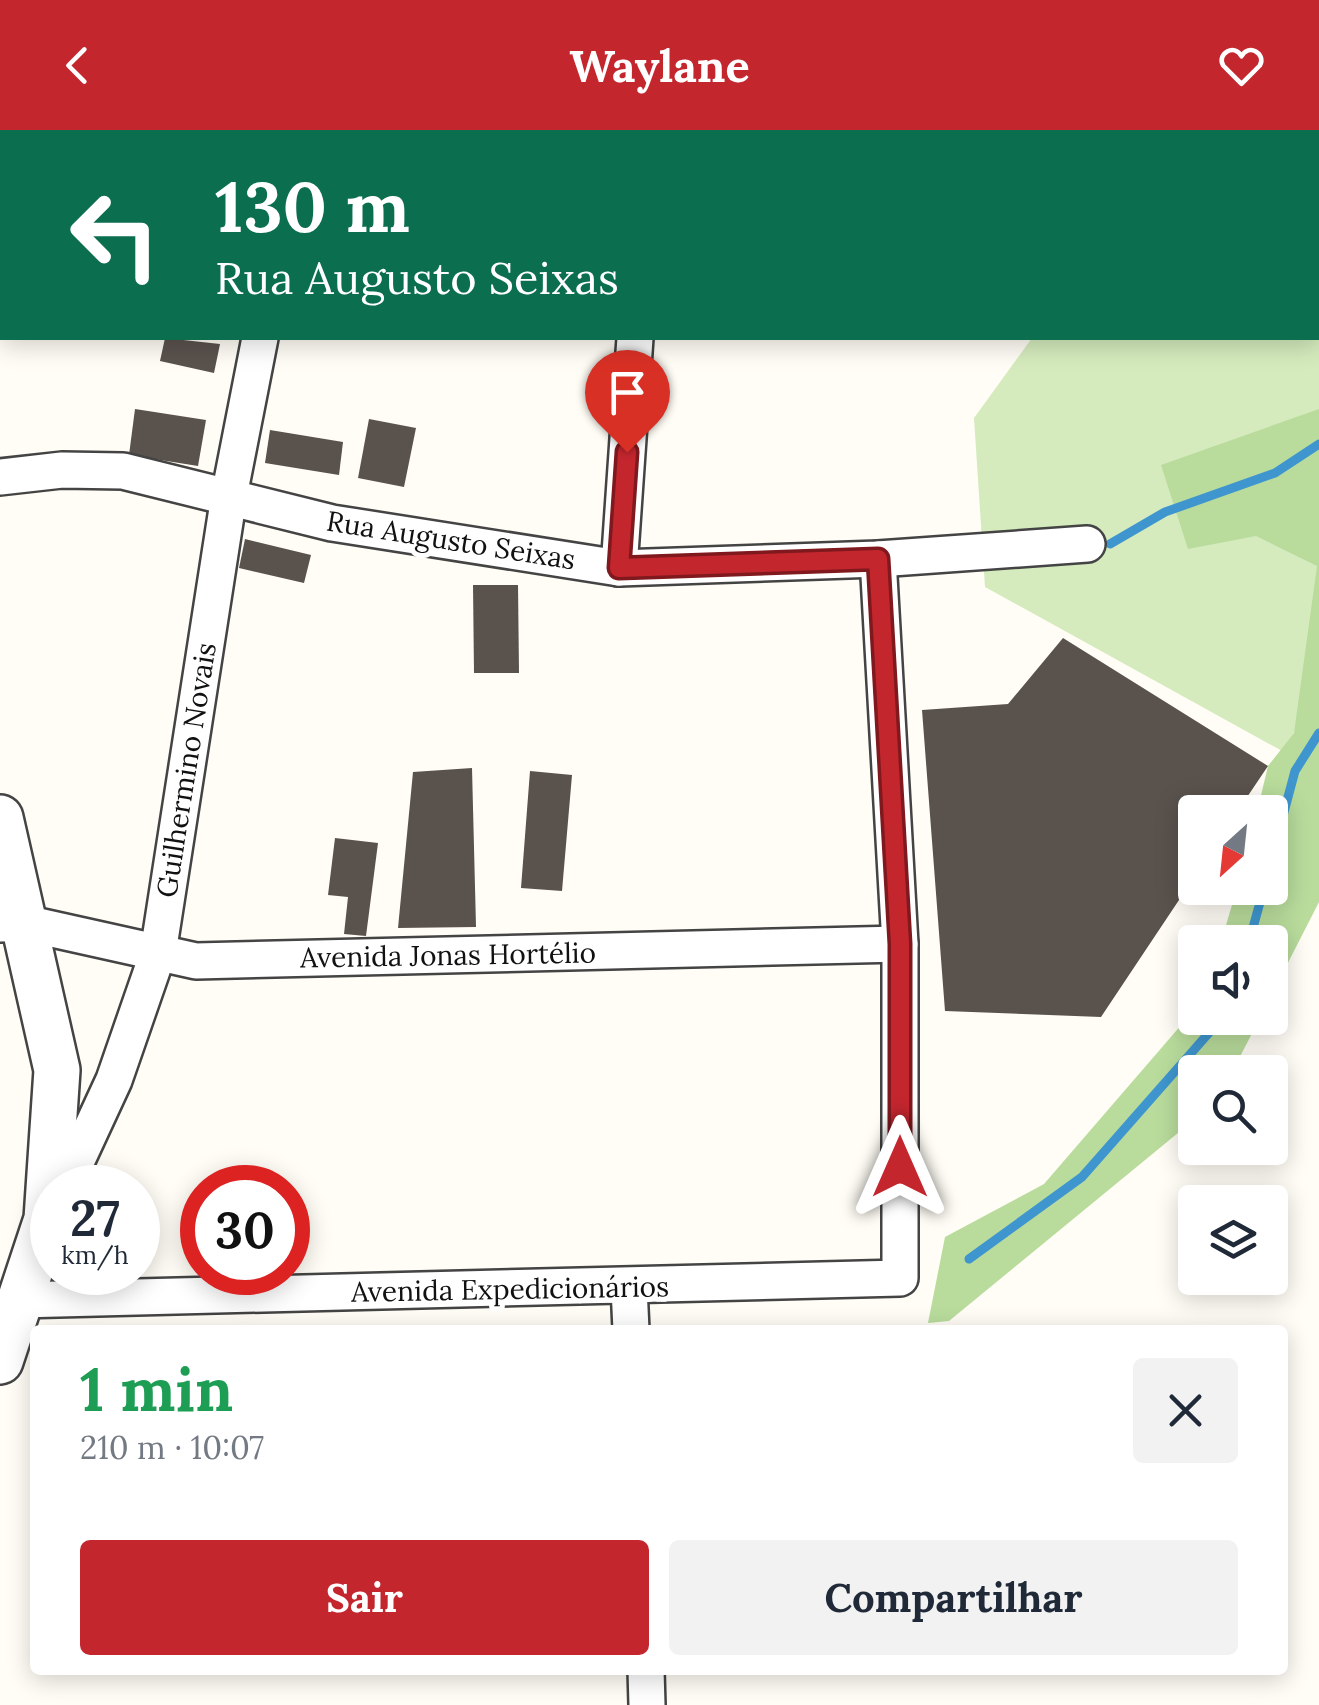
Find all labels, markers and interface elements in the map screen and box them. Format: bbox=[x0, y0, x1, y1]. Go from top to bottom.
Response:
text: Waylane bbox=[569, 37, 750, 94]
icon: back bbox=[50, 38, 105, 93]
icon: heart bbox=[1214, 38, 1269, 93]
text: 130 m bbox=[215, 162, 410, 251]
icon: left bbox=[50, 170, 180, 300]
text: Rua Augusto Seixas bbox=[215, 249, 619, 306]
pin bbox=[585, 350, 670, 453]
icon: arrive bbox=[600, 365, 655, 420]
street label: Rua Augusto Seixas bbox=[324, 503, 578, 577]
street label: Guilhermino Novais bbox=[148, 640, 224, 900]
north arrow bbox=[1178, 795, 1288, 905]
map controls bbox=[1178, 795, 1288, 1295]
button: sound bbox=[1178, 925, 1288, 1035]
street label: Avenida Jonas Hortélio bbox=[299, 934, 596, 976]
button: search bbox=[1178, 1055, 1288, 1165]
position arrow bbox=[848, 1115, 952, 1219]
speed limit sign: 30 bbox=[180, 1165, 310, 1295]
button: layers bbox=[1178, 1185, 1288, 1295]
text: 27 bbox=[70, 1186, 120, 1250]
text: km/h bbox=[61, 1239, 129, 1271]
street label: Avenida Expedicionários bbox=[350, 1268, 669, 1310]
text: 1 min bbox=[80, 1351, 233, 1427]
button: close bbox=[1133, 1358, 1238, 1463]
text: 210 m · 10:07 bbox=[80, 1427, 264, 1468]
button: Sair bbox=[80, 1540, 649, 1655]
button: Compartilhar bbox=[669, 1540, 1238, 1655]

